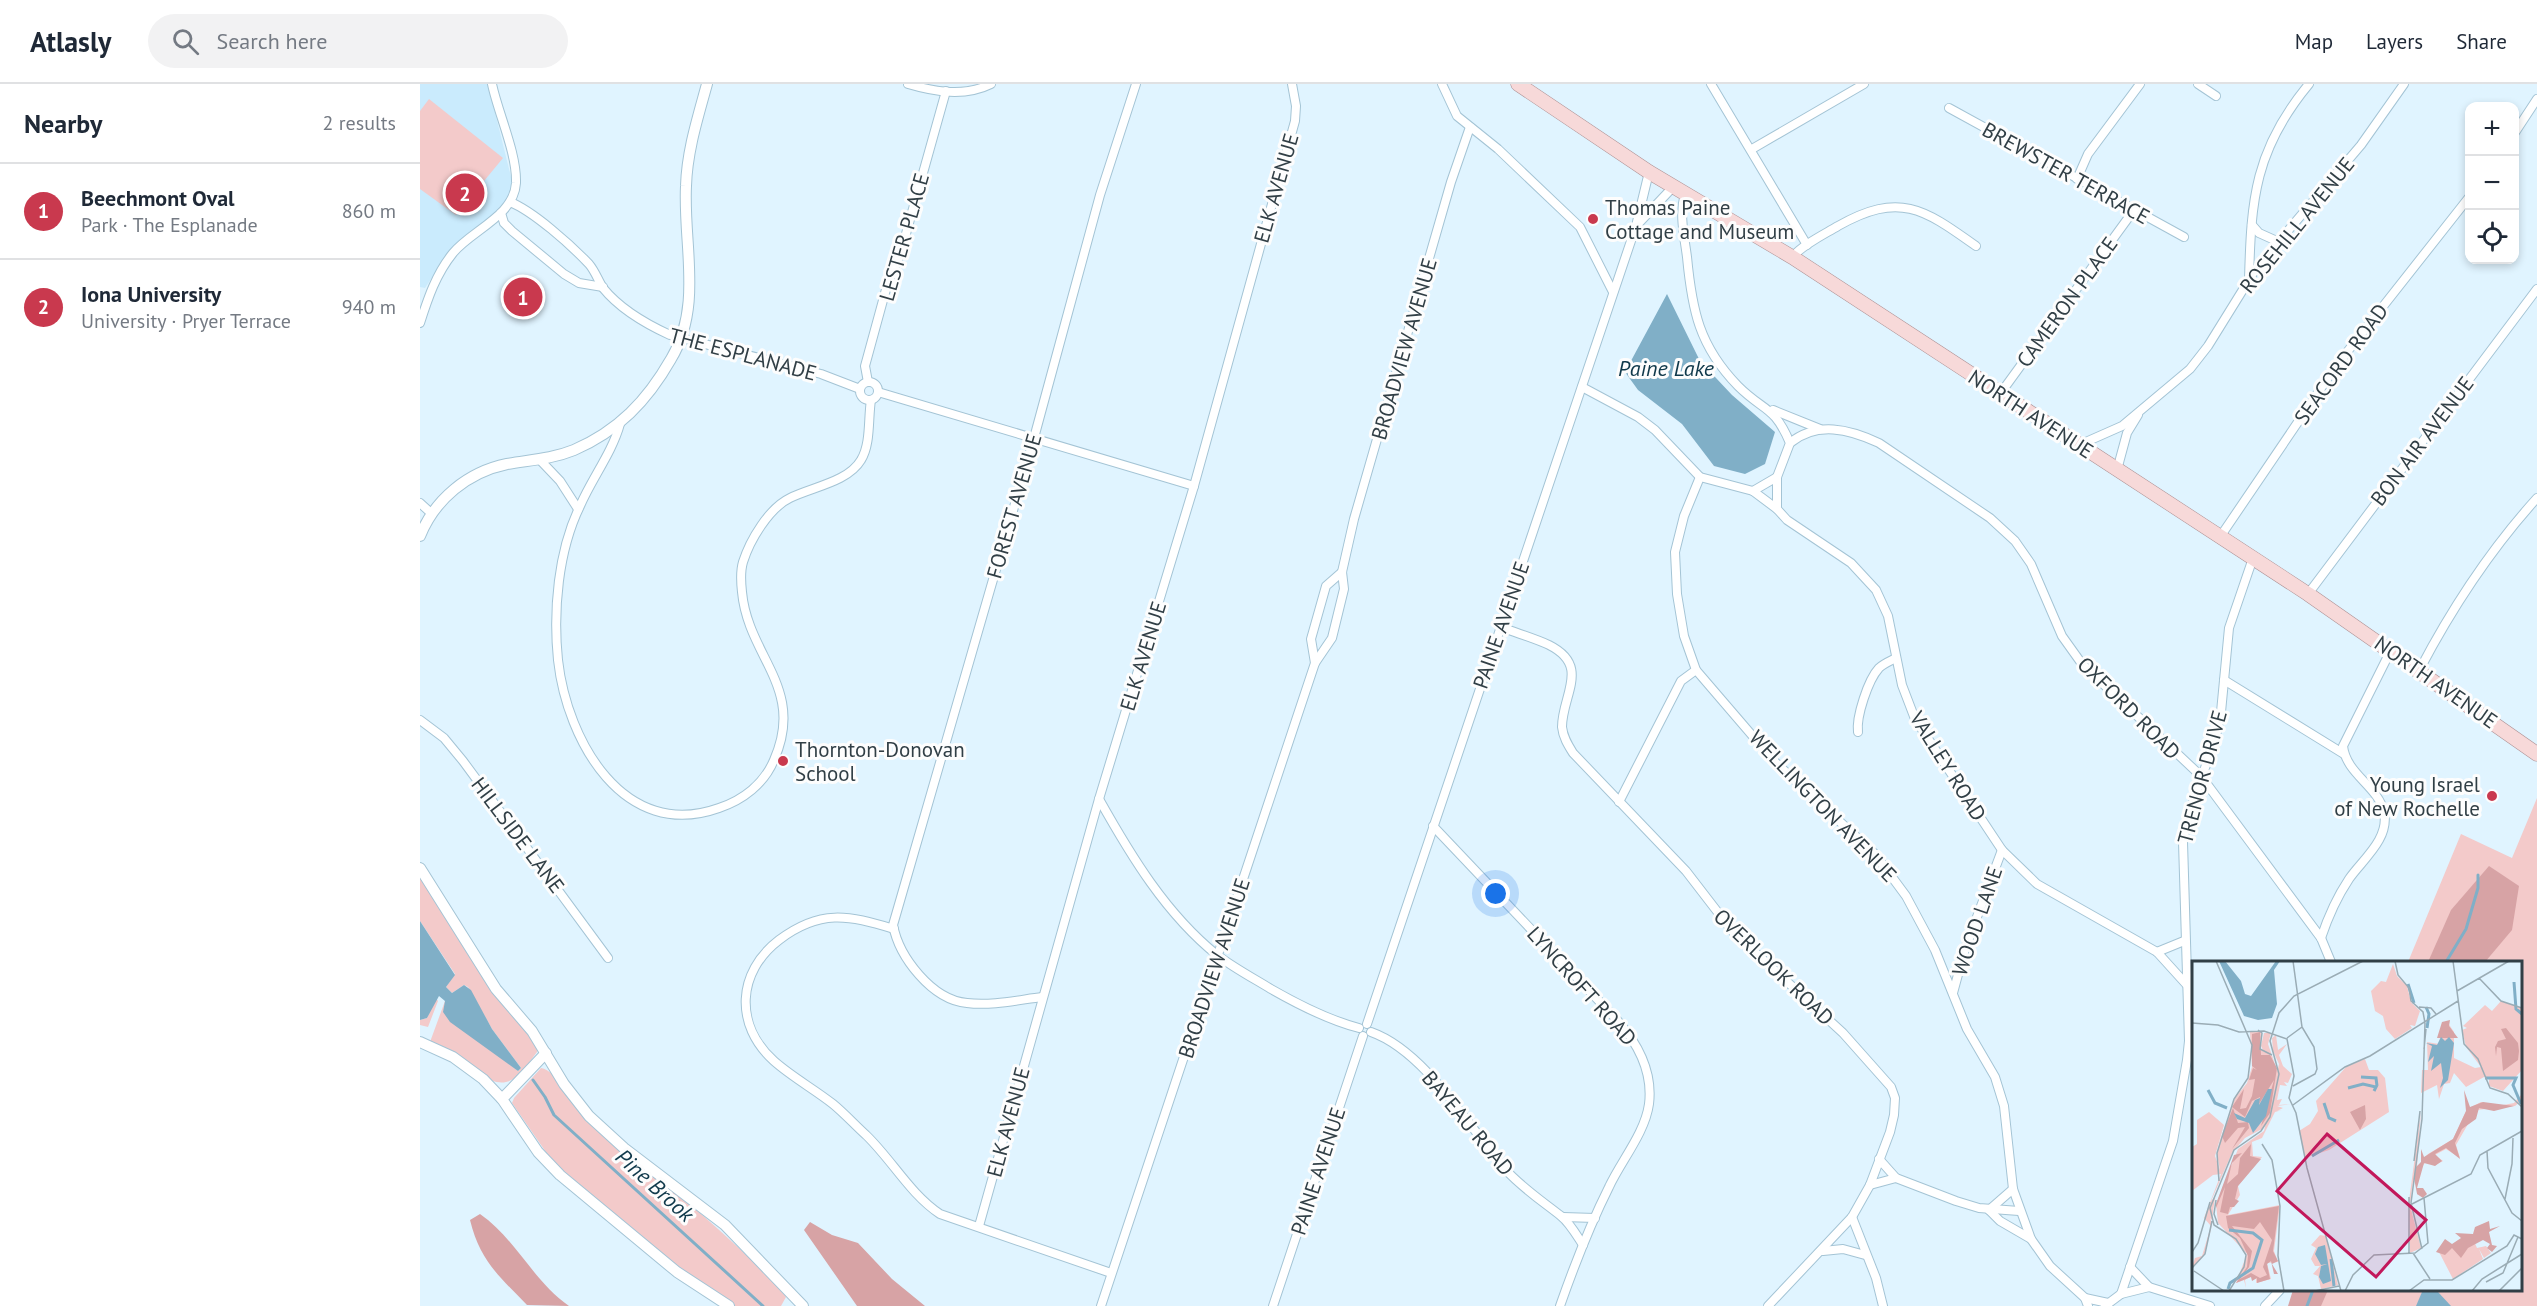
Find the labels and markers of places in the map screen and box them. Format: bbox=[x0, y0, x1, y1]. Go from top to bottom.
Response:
pin: 2 bbox=[446, 170, 484, 216]
place label: Thomas Paine Cottage and Museum bbox=[1605, 194, 1794, 245]
marker: Thomas Paine Cottage and Museum bbox=[1586, 212, 1600, 226]
pin: 1 bbox=[504, 274, 542, 320]
place label: Thornton-Donovan School bbox=[795, 736, 965, 787]
marker: Thornton-Donovan School bbox=[776, 754, 790, 768]
place label: Young Israel of New Rochelle bbox=[2334, 771, 2480, 822]
marker: Young Israel of New Rochelle bbox=[2485, 789, 2499, 803]

